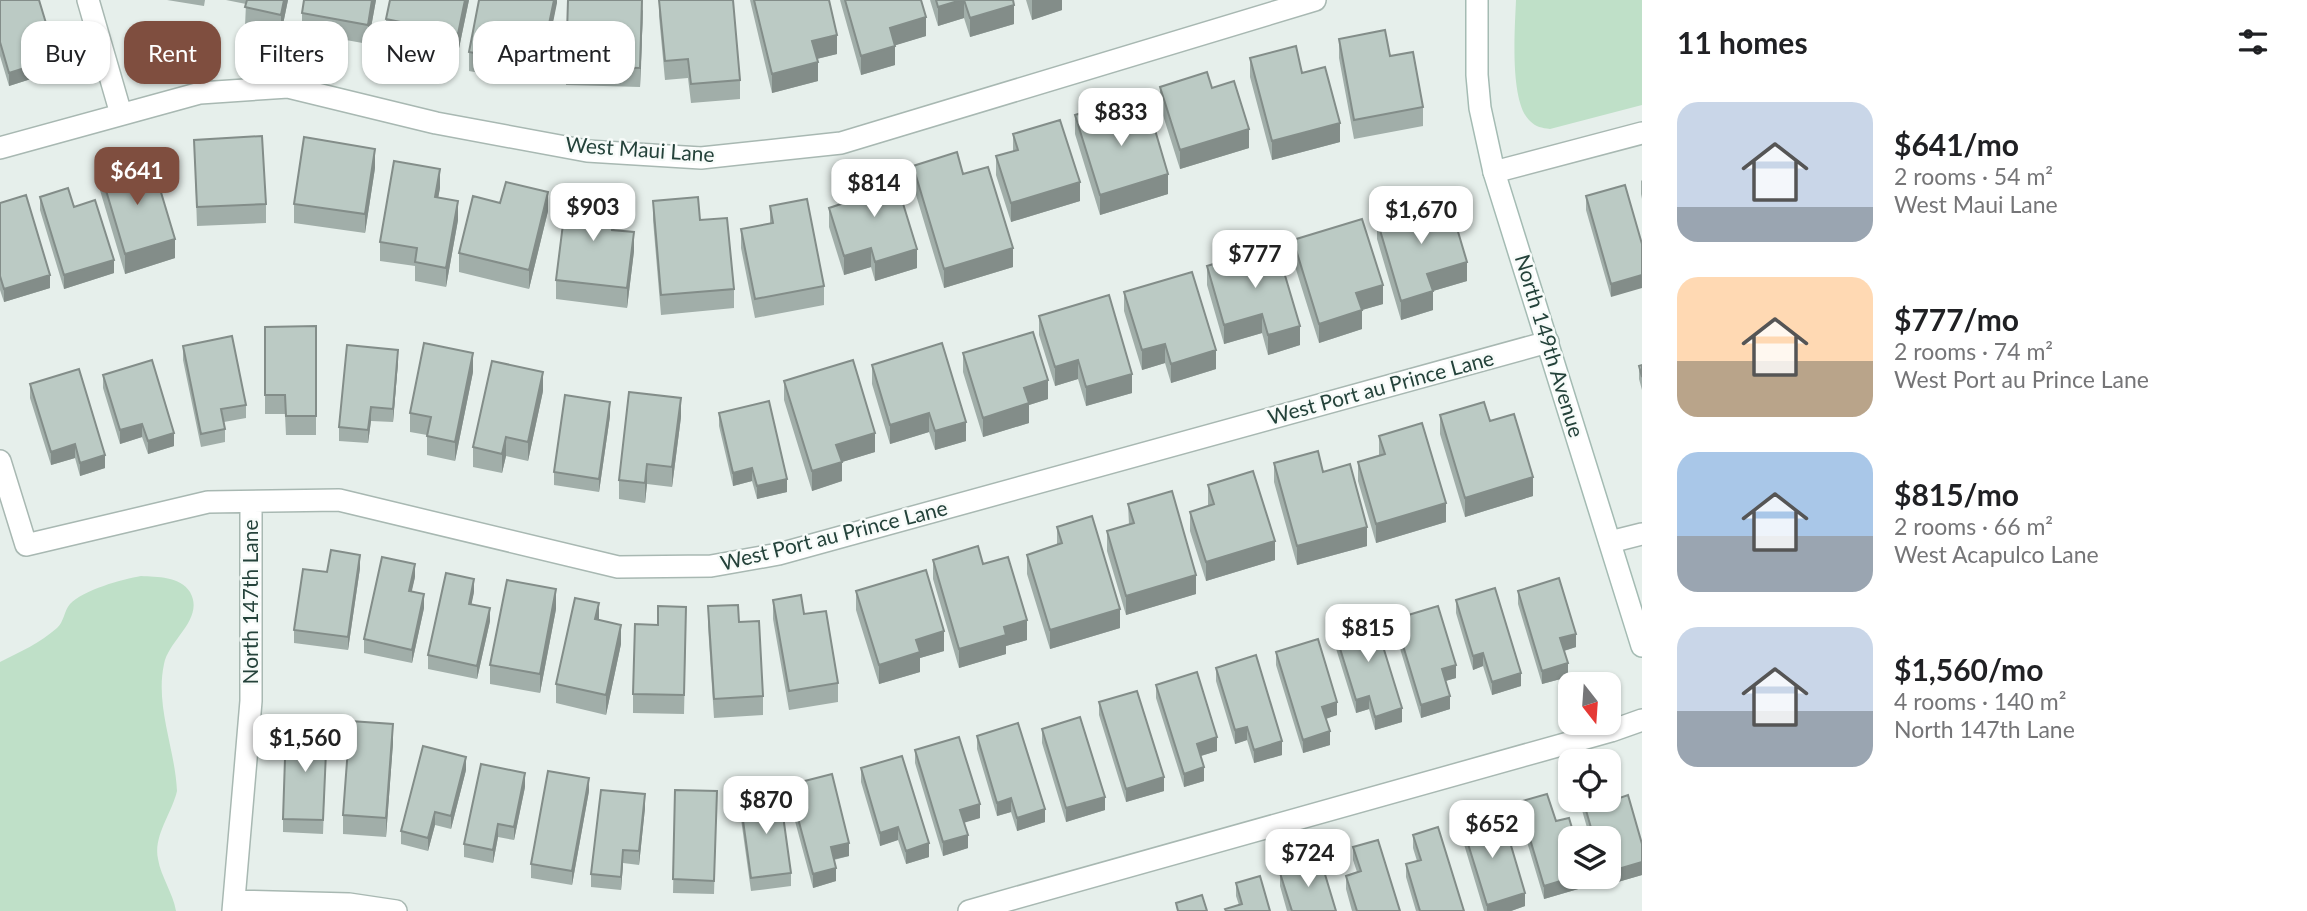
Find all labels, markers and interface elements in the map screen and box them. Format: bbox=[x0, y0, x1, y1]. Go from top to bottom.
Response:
chip: Buy bbox=[21, 21, 110, 84]
chip: Rent bbox=[124, 21, 221, 84]
chip: Filters bbox=[235, 21, 348, 84]
chip: New bbox=[362, 21, 459, 84]
chip: Apartment bbox=[473, 21, 635, 84]
icon: filters bbox=[2234, 23, 2272, 61]
text: 11 homes bbox=[1677, 24, 1808, 60]
pin: $833 bbox=[1080, 88, 1162, 148]
text: $833 bbox=[1094, 97, 1148, 125]
text: $641/mo bbox=[1894, 126, 2019, 162]
icon: home bbox=[1733, 130, 1817, 214]
street label: West Maui Lane bbox=[565, 131, 716, 166]
pin: $641 bbox=[96, 148, 178, 207]
text: $641 bbox=[110, 156, 164, 184]
pin: $814 bbox=[833, 160, 915, 219]
text: 2 rooms · 54 m² bbox=[1894, 162, 2053, 190]
text: $814 bbox=[847, 168, 901, 196]
pin: $903 bbox=[552, 184, 634, 243]
pin: $1,670 bbox=[1364, 187, 1478, 246]
text: West Maui Lane bbox=[1894, 190, 2058, 218]
text: $903 bbox=[566, 192, 620, 220]
text: $1,670 bbox=[1385, 195, 1457, 223]
pin: $777 bbox=[1214, 230, 1296, 290]
text: $777 bbox=[1228, 239, 1282, 267]
street label: North 149th Avenue bbox=[1511, 251, 1590, 440]
text: $777/mo bbox=[1894, 301, 2019, 337]
icon: home bbox=[1733, 305, 1817, 389]
text: 2 rooms · 74 m² bbox=[1894, 337, 2053, 365]
street label: West Port au Prince Lane bbox=[1265, 344, 1496, 429]
text: West Port au Prince Lane bbox=[1894, 365, 2149, 393]
text: $815/mo bbox=[1894, 476, 2019, 512]
icon: home bbox=[1733, 480, 1817, 564]
street label: West Port au Prince Lane bbox=[718, 494, 950, 575]
text: 2 rooms · 66 m² bbox=[1894, 512, 2053, 540]
street label: North 147th Lane bbox=[237, 519, 262, 685]
text: West Acapulco Lane bbox=[1894, 540, 2099, 568]
pin: $815 bbox=[1327, 604, 1409, 664]
text: $815 bbox=[1341, 613, 1395, 641]
text: $1,560/mo bbox=[1894, 651, 2043, 687]
icon: home bbox=[1733, 655, 1817, 739]
north arrow bbox=[1558, 672, 1620, 735]
map controls bbox=[1558, 672, 1621, 889]
text: 4 rooms · 140 m² bbox=[1894, 687, 2066, 715]
pin: $1,560 bbox=[248, 714, 362, 774]
text: North 147th Lane bbox=[1894, 715, 2075, 743]
text: $1,560 bbox=[269, 723, 341, 751]
button: locate bbox=[1558, 749, 1621, 812]
pin: $870 bbox=[725, 776, 807, 836]
text: $870 bbox=[739, 785, 793, 813]
pin: $652 bbox=[1451, 800, 1533, 860]
text: $652 bbox=[1465, 809, 1519, 837]
button: layers bbox=[1558, 826, 1621, 889]
pin: $724 bbox=[1267, 830, 1349, 889]
text: $724 bbox=[1281, 838, 1335, 866]

